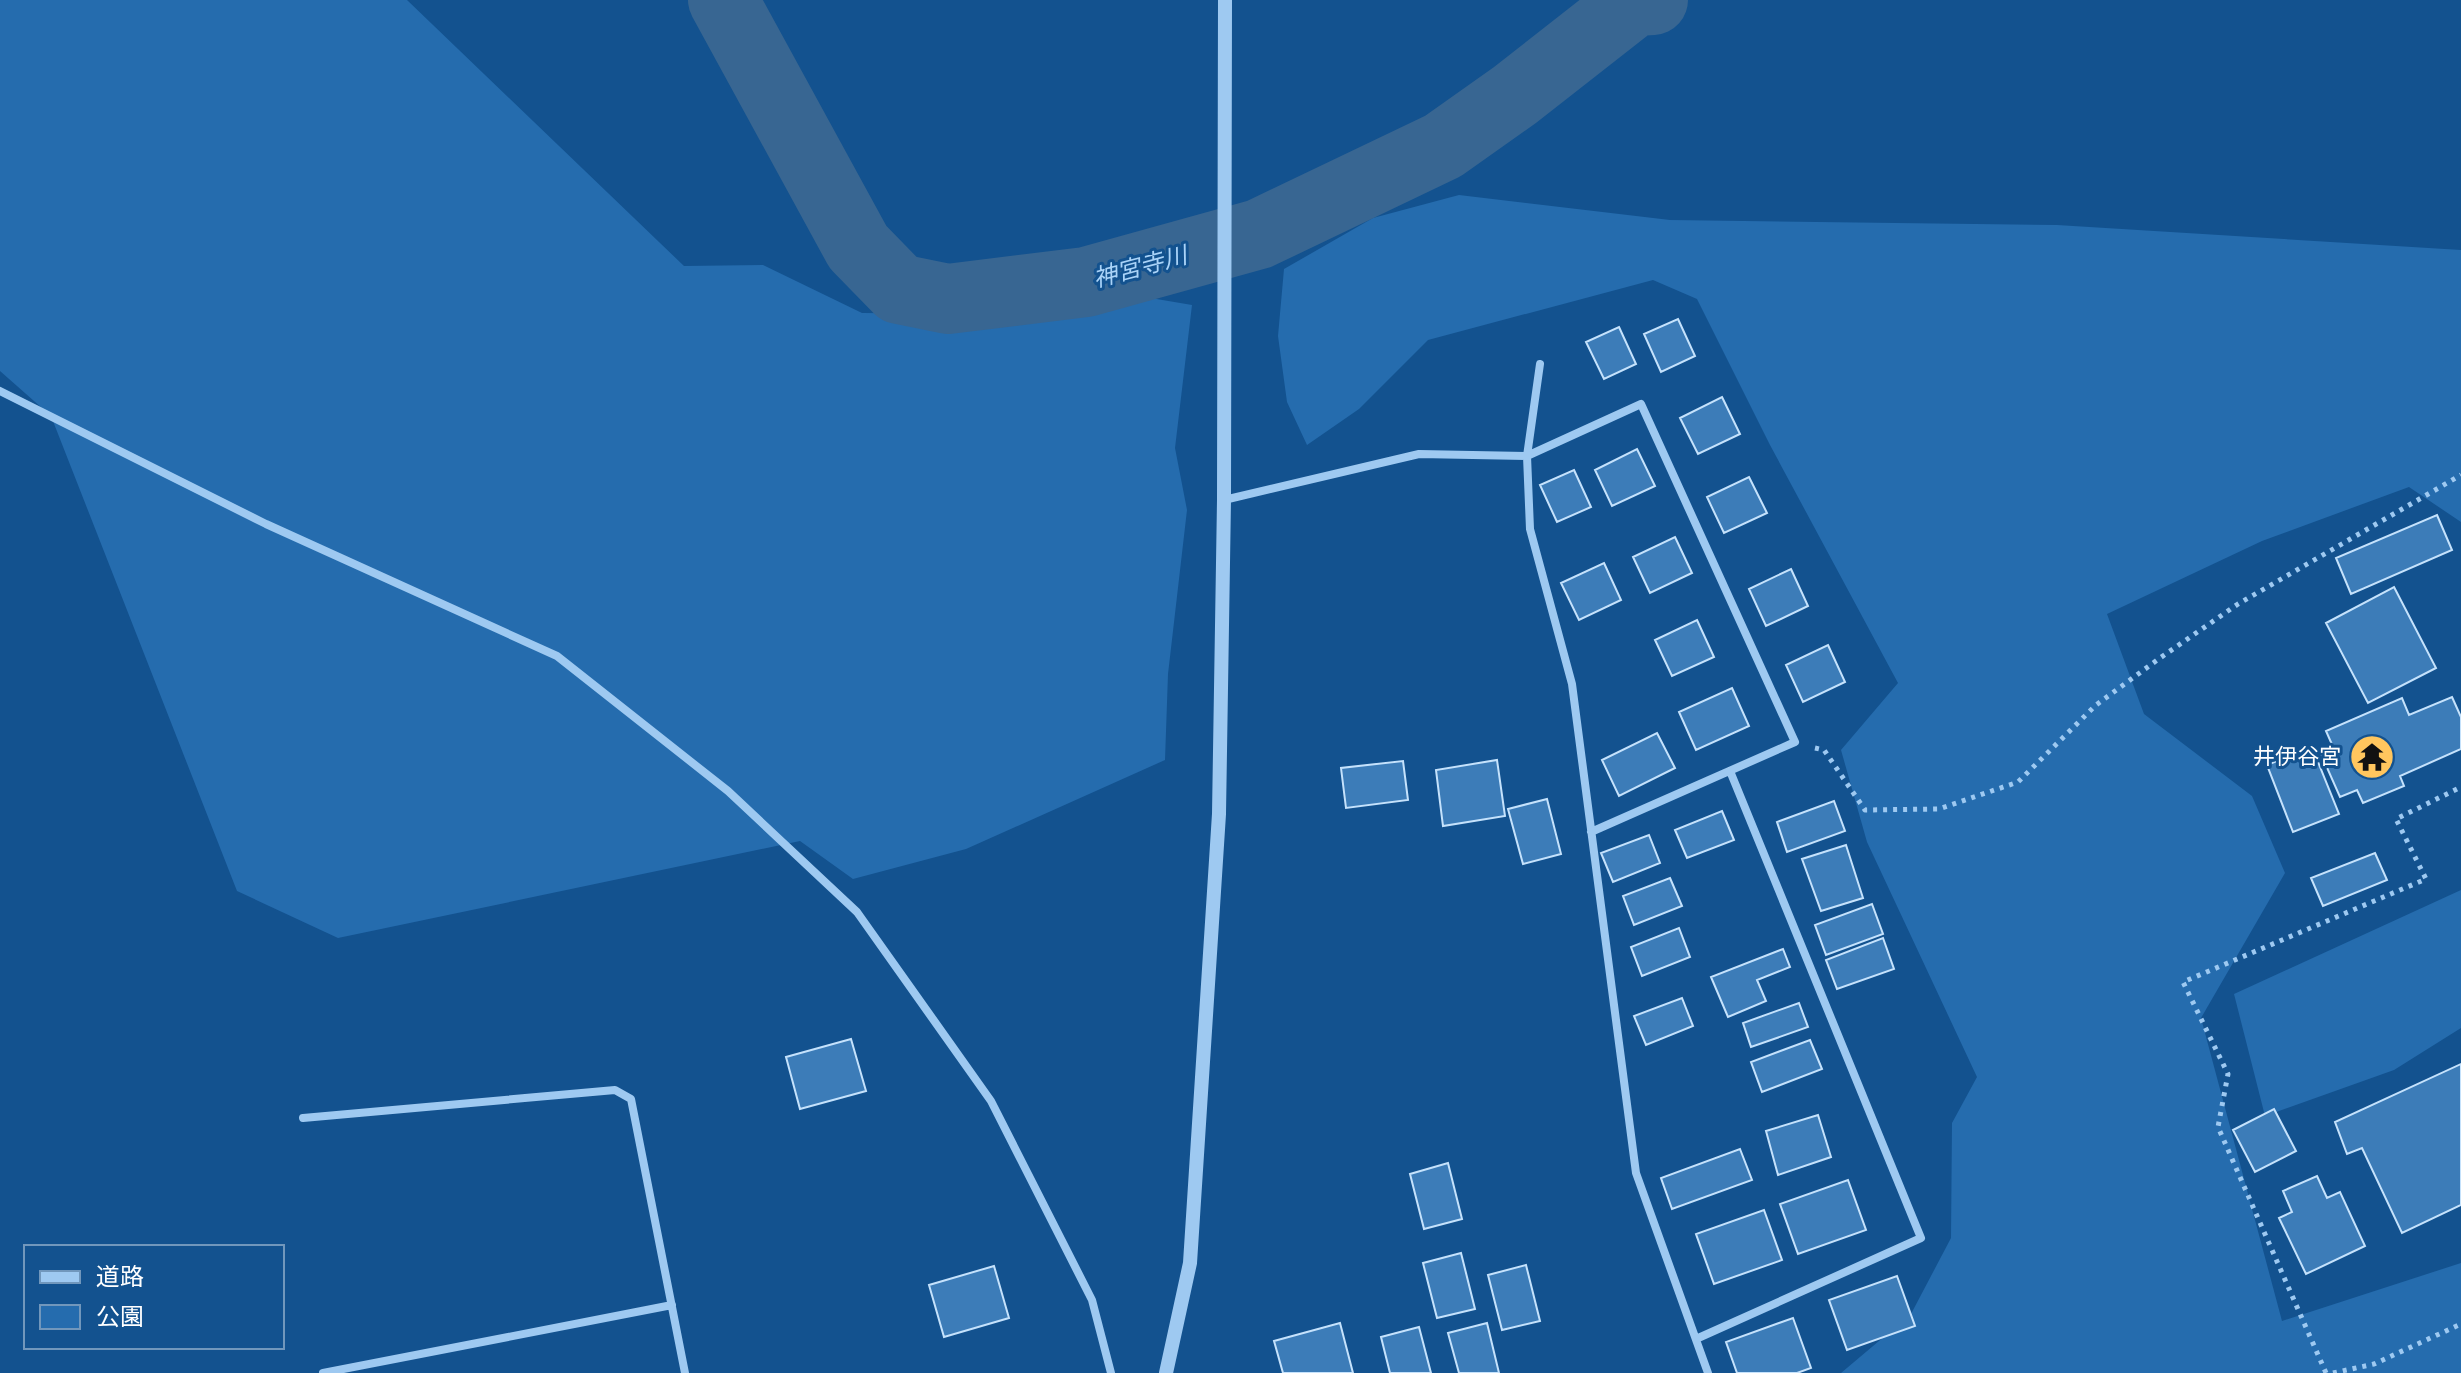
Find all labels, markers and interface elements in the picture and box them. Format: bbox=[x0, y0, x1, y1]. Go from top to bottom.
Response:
water label: 神宮寺川 bbox=[1089, 238, 1193, 295]
temple icon: 井伊谷宮 bbox=[2348, 733, 2396, 781]
place label: 井伊谷宮 bbox=[2253, 742, 2341, 772]
legend bbox=[24, 1245, 284, 1349]
text: 道路 bbox=[96, 1261, 144, 1293]
text: 公園 bbox=[96, 1301, 144, 1333]

